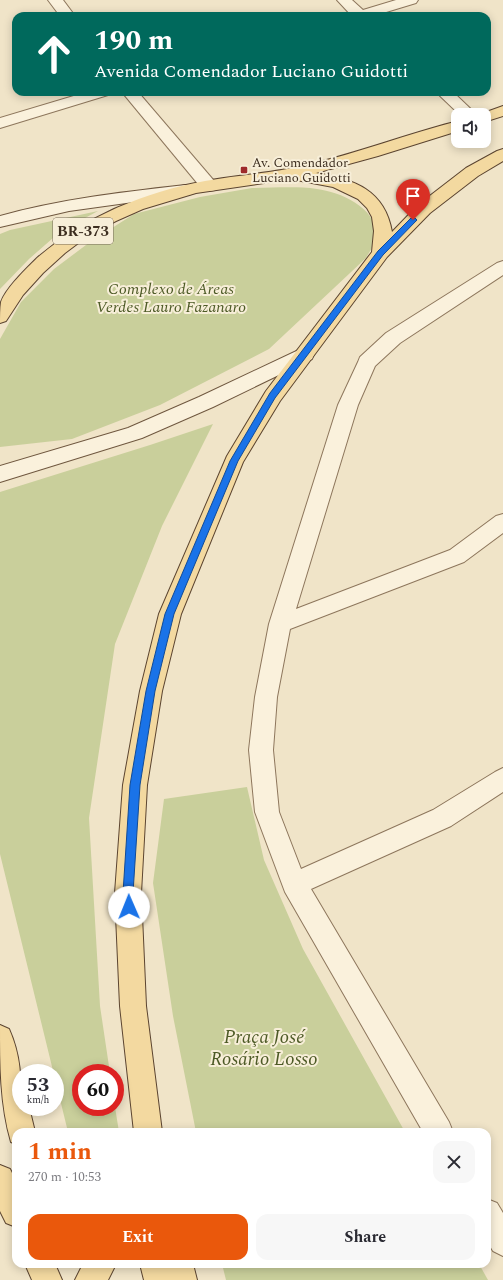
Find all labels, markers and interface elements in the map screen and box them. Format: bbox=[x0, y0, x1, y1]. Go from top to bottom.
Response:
text: 190 m bbox=[94, 19, 173, 62]
icon: ahead bbox=[28, 28, 80, 80]
text: Avenida Comendador Luciano Guidotti bbox=[94, 58, 408, 85]
map controls bbox=[451, 108, 491, 148]
button: sound bbox=[451, 108, 491, 148]
place label: Av. Comendador Luciano Guidotti bbox=[252, 153, 351, 188]
marker: Av. Comendador Luciano Guidotti bbox=[239, 165, 249, 175]
pin bbox=[396, 179, 430, 220]
icon: arrive bbox=[402, 185, 424, 207]
road number: BR-373 bbox=[53, 218, 113, 244]
park label: Complexo de Áreas Verdes Lauro Fazanaro bbox=[96, 277, 246, 319]
position arrow bbox=[108, 886, 150, 928]
park label: Praça José Rosário Losso bbox=[210, 1023, 318, 1074]
speed limit sign: 60 bbox=[72, 1064, 124, 1116]
text: 53 bbox=[27, 1070, 49, 1100]
text: km/h bbox=[27, 1092, 49, 1108]
text: 1 min bbox=[28, 1134, 92, 1170]
button: close bbox=[433, 1141, 475, 1183]
text: 270 m · 10:53 bbox=[28, 1167, 101, 1187]
button: Exit bbox=[28, 1214, 248, 1260]
button: Share bbox=[256, 1214, 475, 1260]

